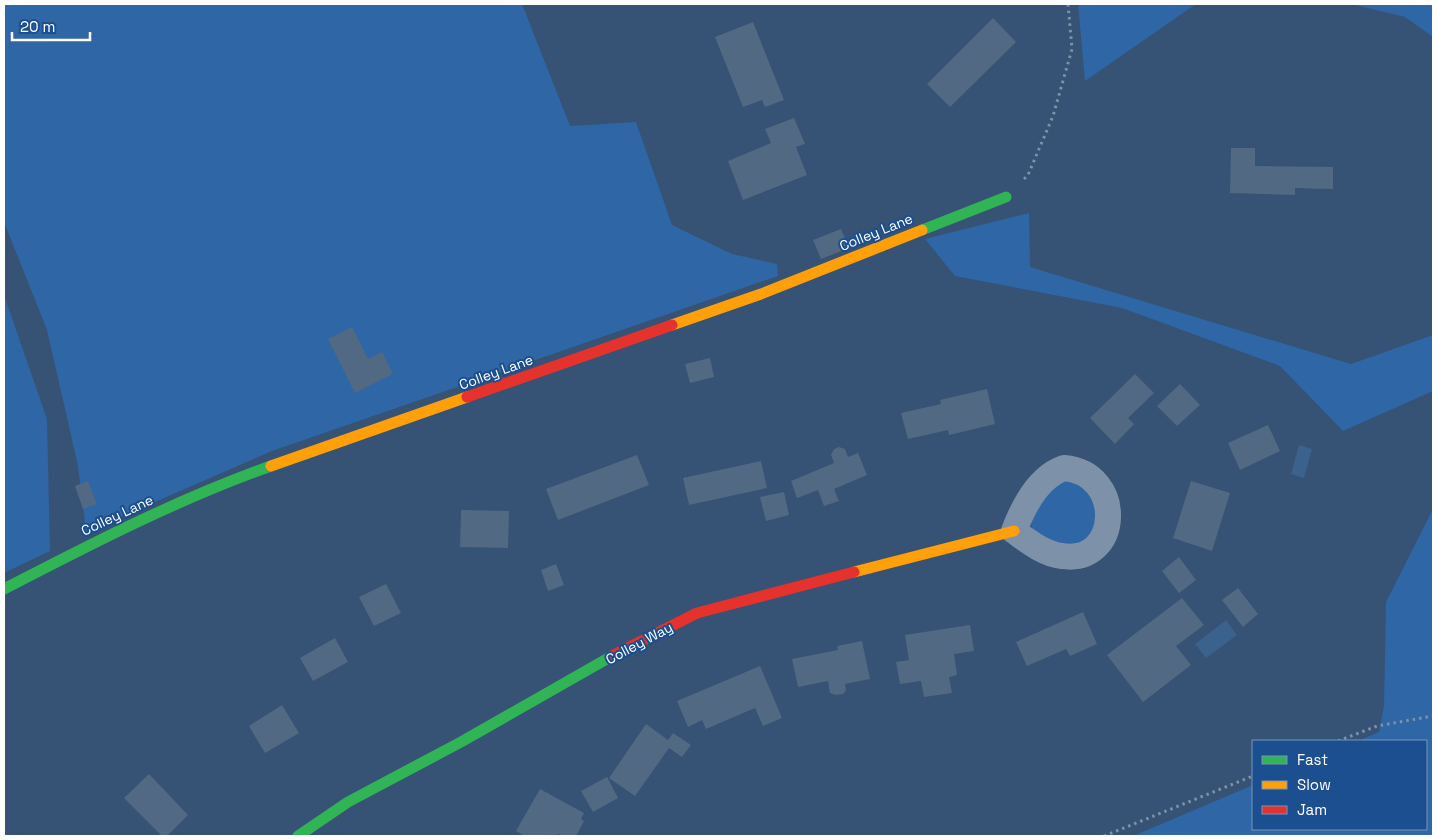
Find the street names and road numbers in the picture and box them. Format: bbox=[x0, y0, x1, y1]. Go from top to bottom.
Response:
street label: Colley Lane bbox=[837, 209, 915, 255]
street label: Colley Lane bbox=[456, 350, 536, 394]
street label: Colley Lane bbox=[78, 490, 156, 540]
street label: Colley Way bbox=[602, 618, 676, 668]

